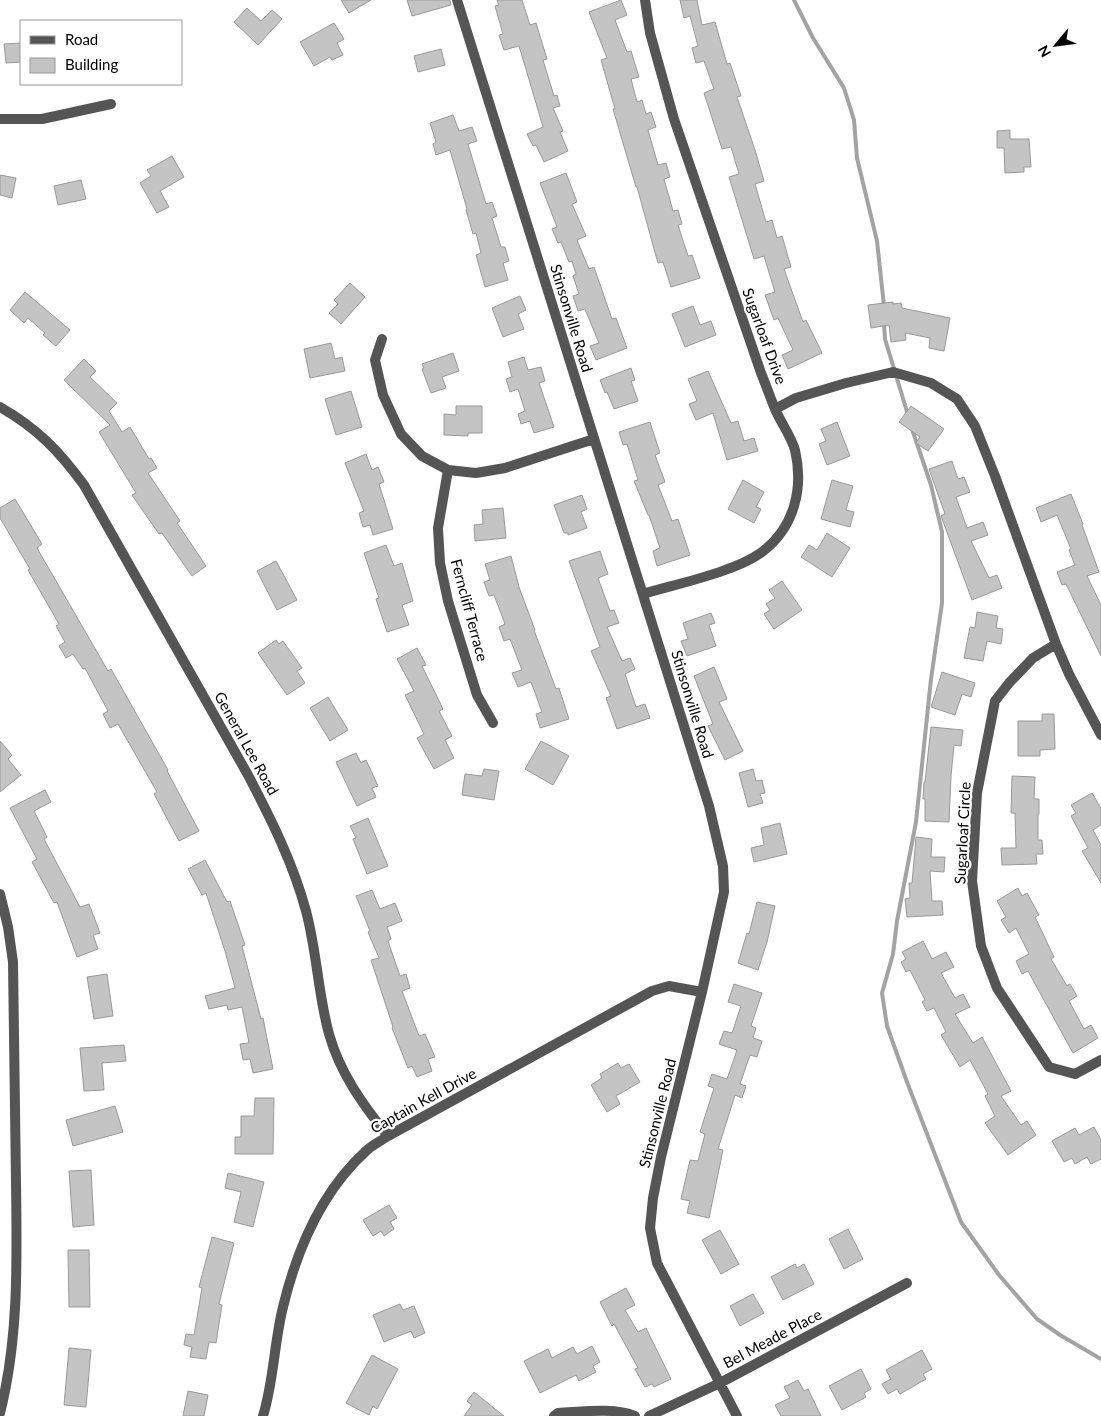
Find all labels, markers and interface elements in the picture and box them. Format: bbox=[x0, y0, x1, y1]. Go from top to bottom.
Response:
legend bbox=[20, 20, 182, 85]
north arrow bbox=[1031, 20, 1081, 70]
text: Road bbox=[65, 30, 98, 48]
text: N bbox=[1034, 43, 1054, 60]
text: Building bbox=[65, 55, 118, 73]
street label: Stinsonville Road bbox=[547, 262, 597, 374]
street label: Sugarloaf Drive bbox=[739, 285, 791, 387]
street label: Ferncliff Terrace bbox=[448, 557, 492, 663]
street label: Stinsonville Road bbox=[668, 648, 718, 760]
street label: General Lee Road bbox=[211, 688, 283, 798]
street label: Sugarloaf Circle bbox=[950, 781, 974, 885]
street label: Stinsonville Road bbox=[635, 1056, 679, 1170]
street label: Captain Kell Drive bbox=[367, 1063, 479, 1137]
street label: Bel Meade Place bbox=[720, 1304, 824, 1372]

